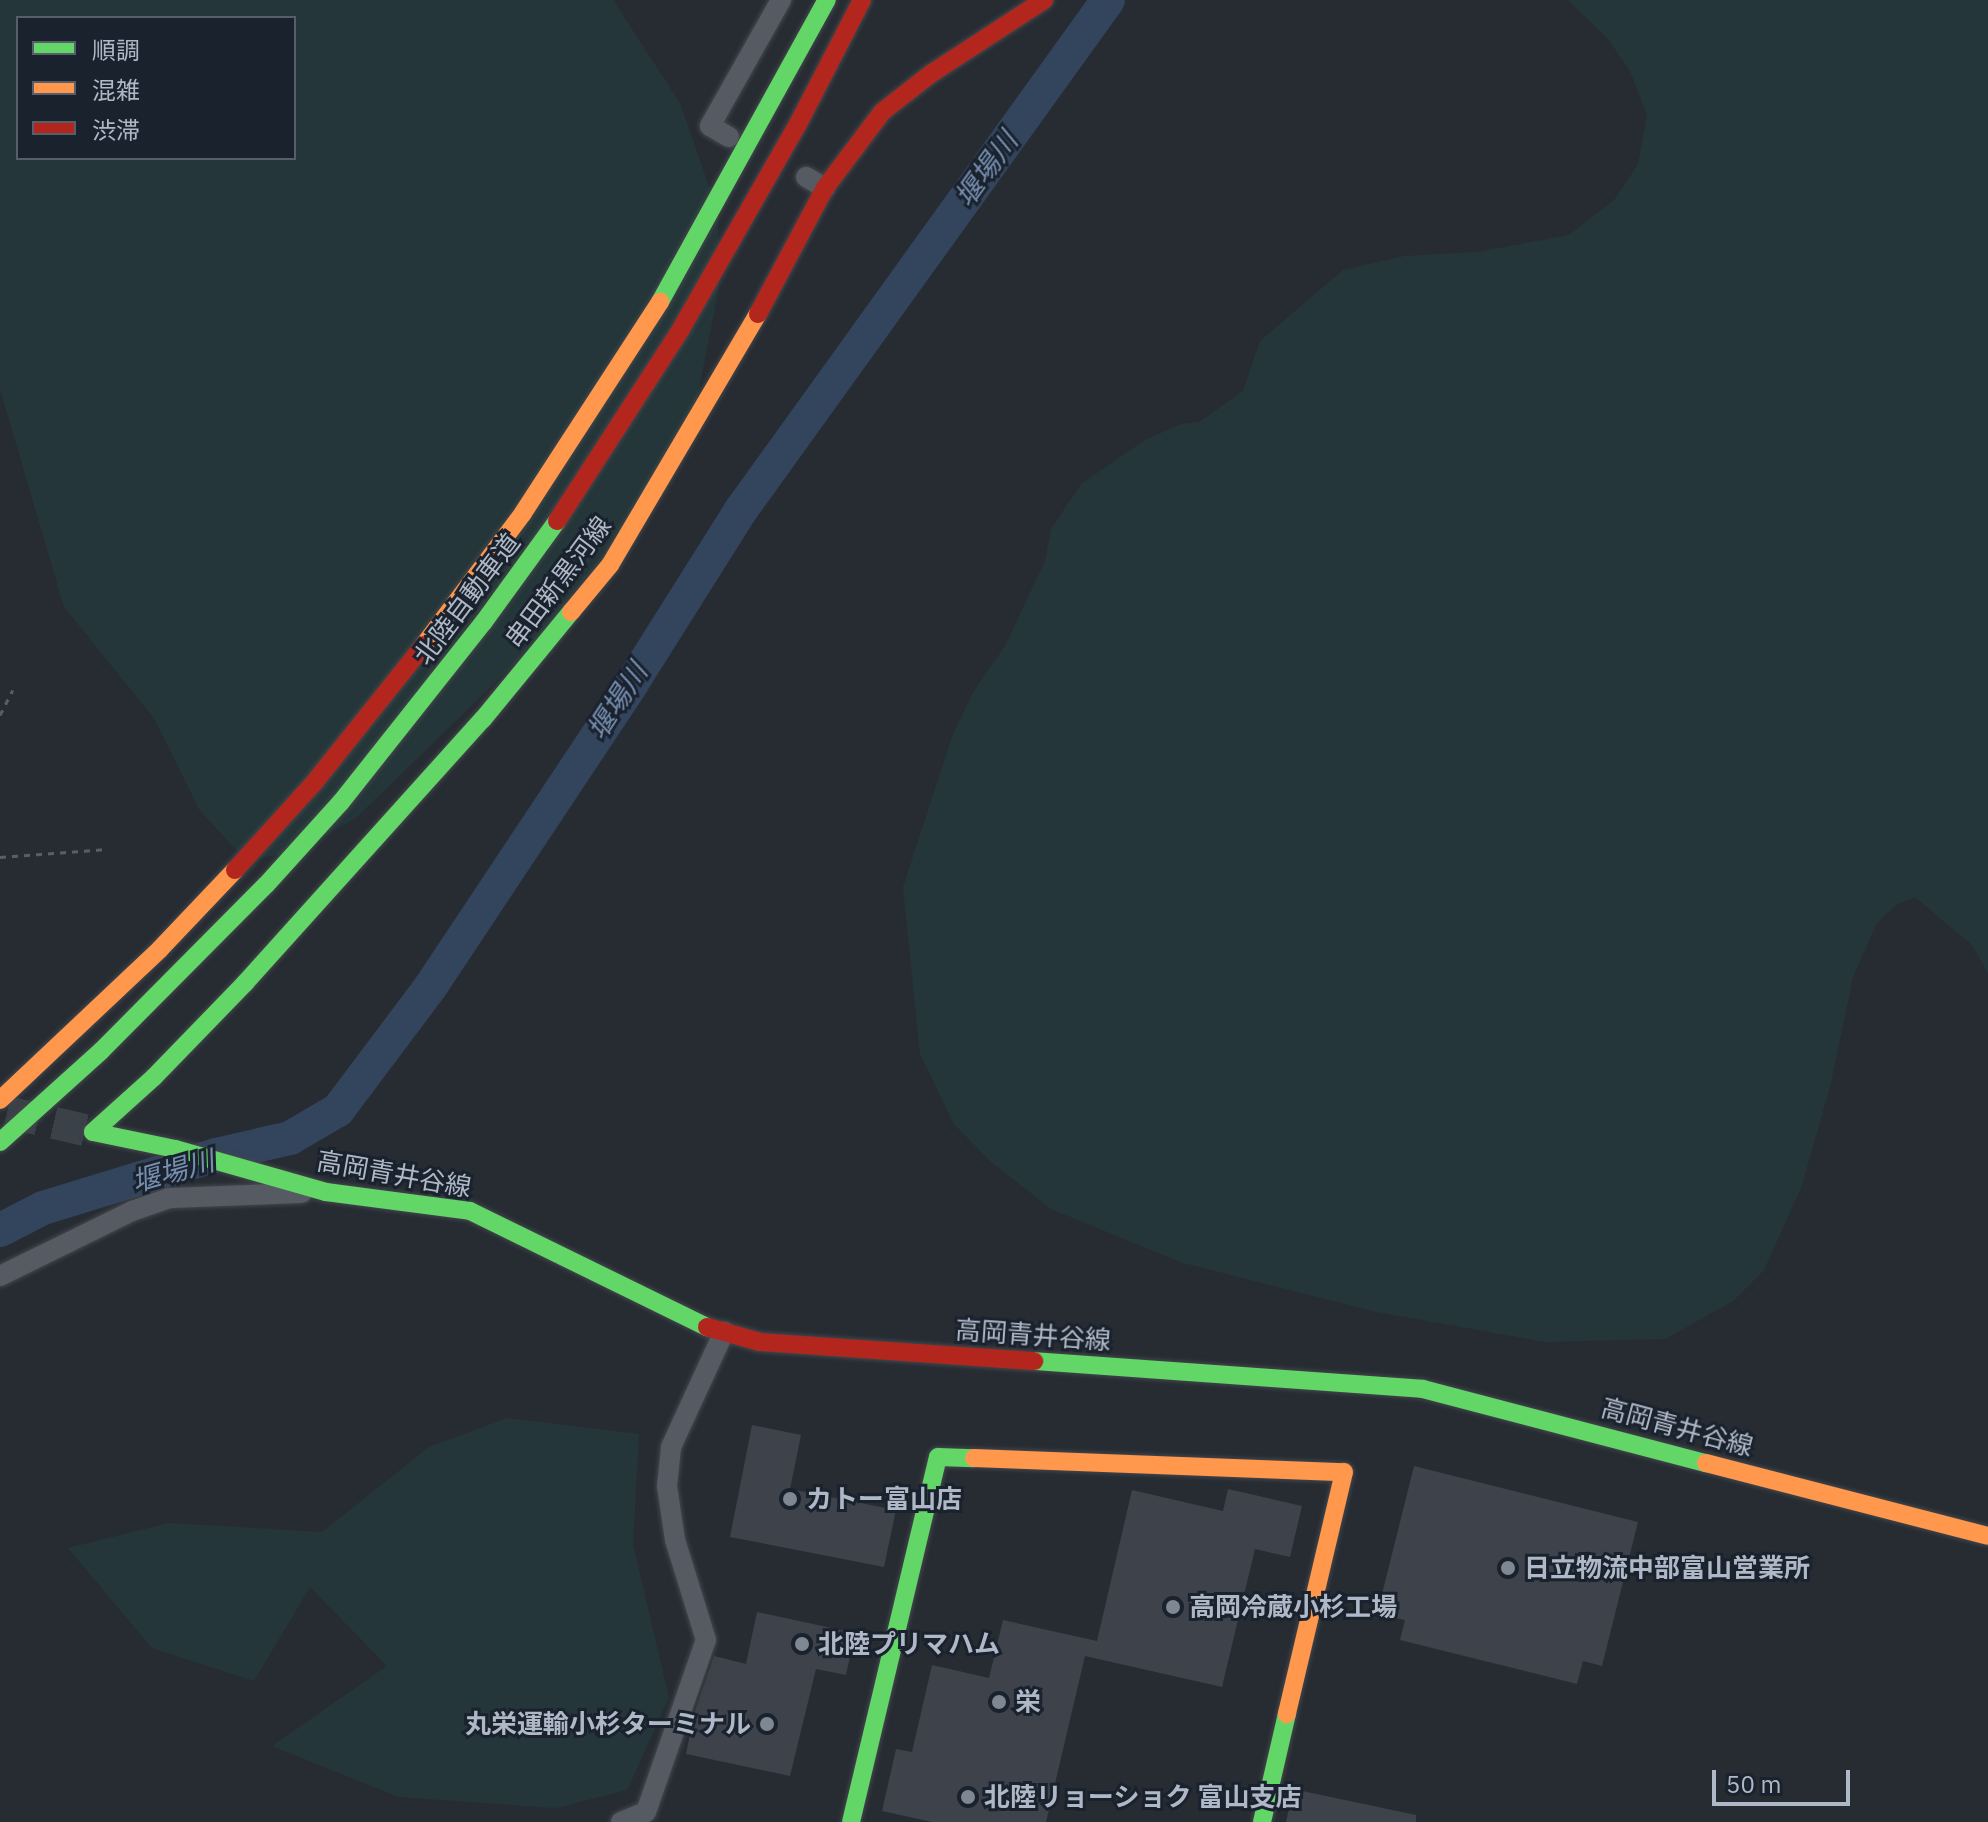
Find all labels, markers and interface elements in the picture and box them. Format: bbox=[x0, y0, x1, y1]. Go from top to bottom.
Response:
legend bbox=[16, 16, 296, 160]
text: 順調 bbox=[92, 34, 140, 66]
text: 混雑 bbox=[92, 74, 140, 106]
text: 渋滞 bbox=[92, 114, 140, 146]
water label: 堰場川 bbox=[948, 125, 1024, 213]
street label: 串田新黒河線 bbox=[499, 510, 617, 654]
street label: 北陸自動車道 bbox=[408, 527, 526, 671]
water label: 堰場川 bbox=[580, 657, 654, 745]
water label: 堰場川 bbox=[128, 1143, 218, 1199]
street label: 高岡青井谷線 bbox=[314, 1145, 474, 1203]
street label: 高岡青井谷線 bbox=[954, 1314, 1112, 1356]
street label: 高岡青井谷線 bbox=[1598, 1392, 1756, 1462]
place label: カトー富山店 bbox=[806, 1483, 962, 1515]
marker: カトー富山店 bbox=[781, 1490, 799, 1508]
place label: 日立物流中部富山営業所 bbox=[1524, 1552, 1810, 1584]
marker: 日立物流中部富山営業所 bbox=[1499, 1559, 1517, 1577]
place label: 高岡冷蔵小杉工場 bbox=[1189, 1591, 1397, 1623]
marker: 高岡冷蔵小杉工場 bbox=[1164, 1598, 1182, 1616]
place label: 北陸プリマハム bbox=[818, 1628, 1000, 1660]
marker: 北陸プリマハム bbox=[793, 1635, 811, 1653]
place label: 栄 bbox=[1015, 1686, 1041, 1718]
marker: 栄 bbox=[990, 1693, 1008, 1711]
place label: 丸栄運輸小杉ターミナル bbox=[465, 1708, 751, 1740]
marker: 丸栄運輸小杉ターミナル bbox=[758, 1715, 776, 1733]
scale bar bbox=[1716, 1754, 1854, 1804]
text: 50 m bbox=[1726, 1768, 1781, 1800]
place label: 北陸リョーショク 富山支店 bbox=[984, 1781, 1302, 1813]
marker: 北陸リョーショク 富山支店 bbox=[959, 1788, 977, 1806]

